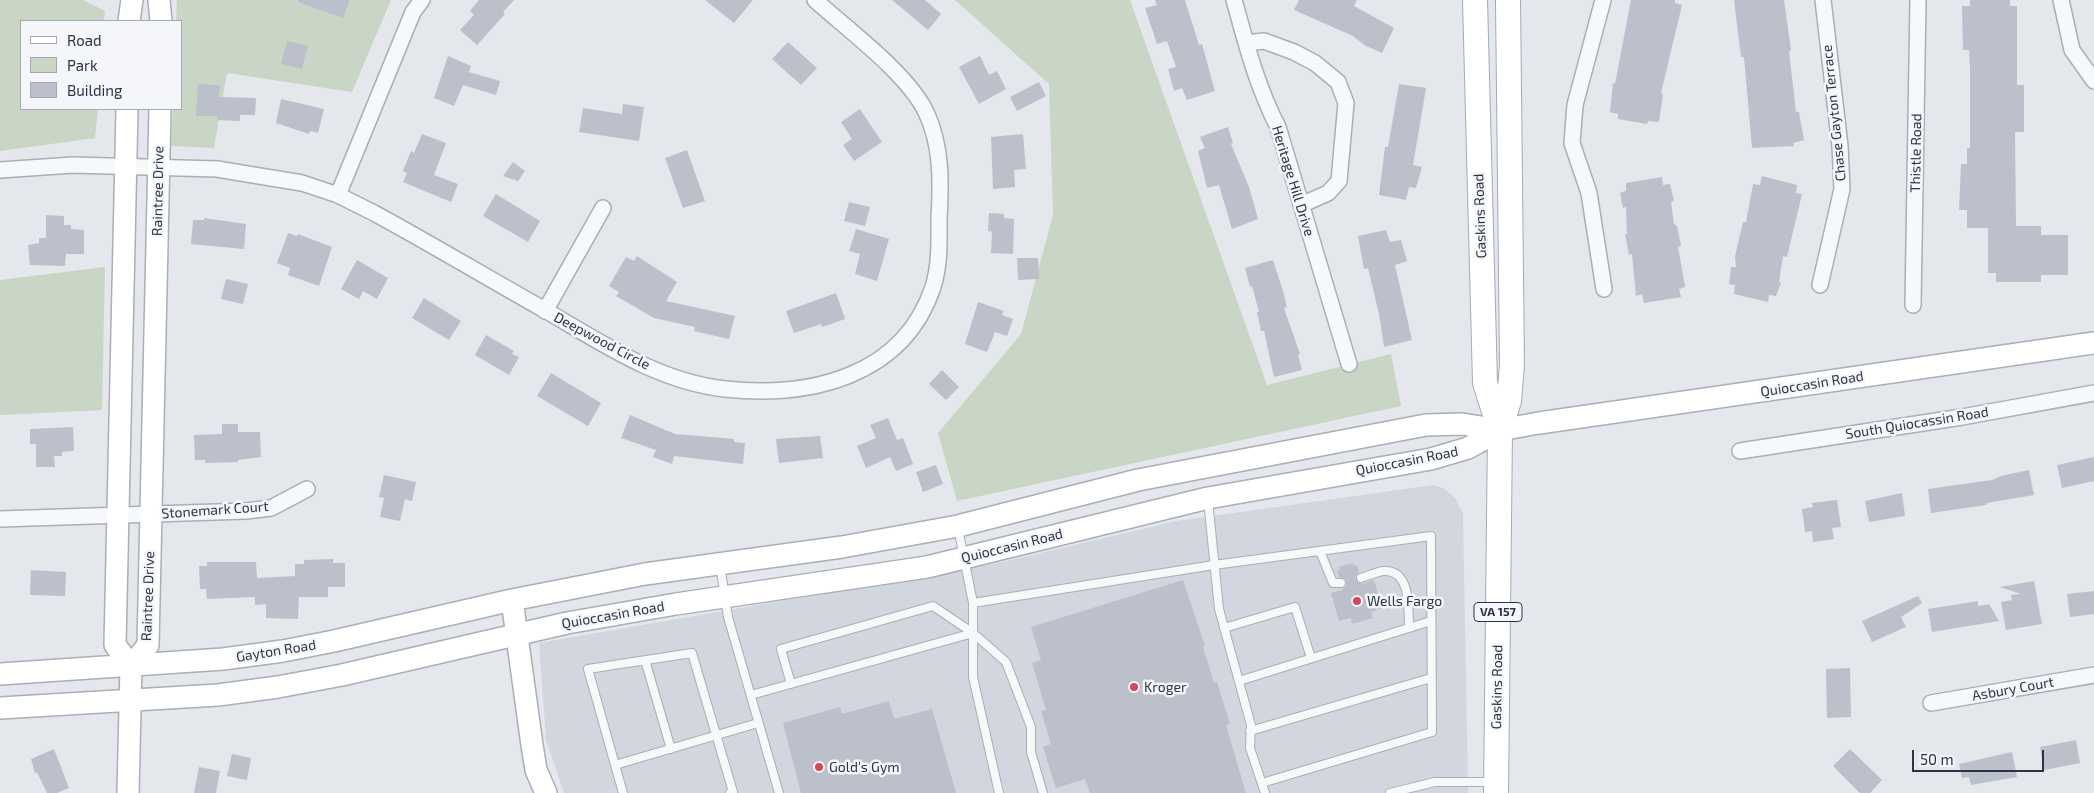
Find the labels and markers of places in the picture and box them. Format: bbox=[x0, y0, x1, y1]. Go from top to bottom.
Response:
place label: Wells Fargo bbox=[1367, 593, 1442, 609]
marker: Wells Fargo bbox=[1351, 595, 1363, 607]
place label: Kroger bbox=[1144, 679, 1187, 695]
marker: Kroger bbox=[1128, 681, 1140, 693]
place label: Gold's Gym bbox=[829, 759, 900, 775]
marker: Gold's Gym bbox=[813, 761, 825, 773]

